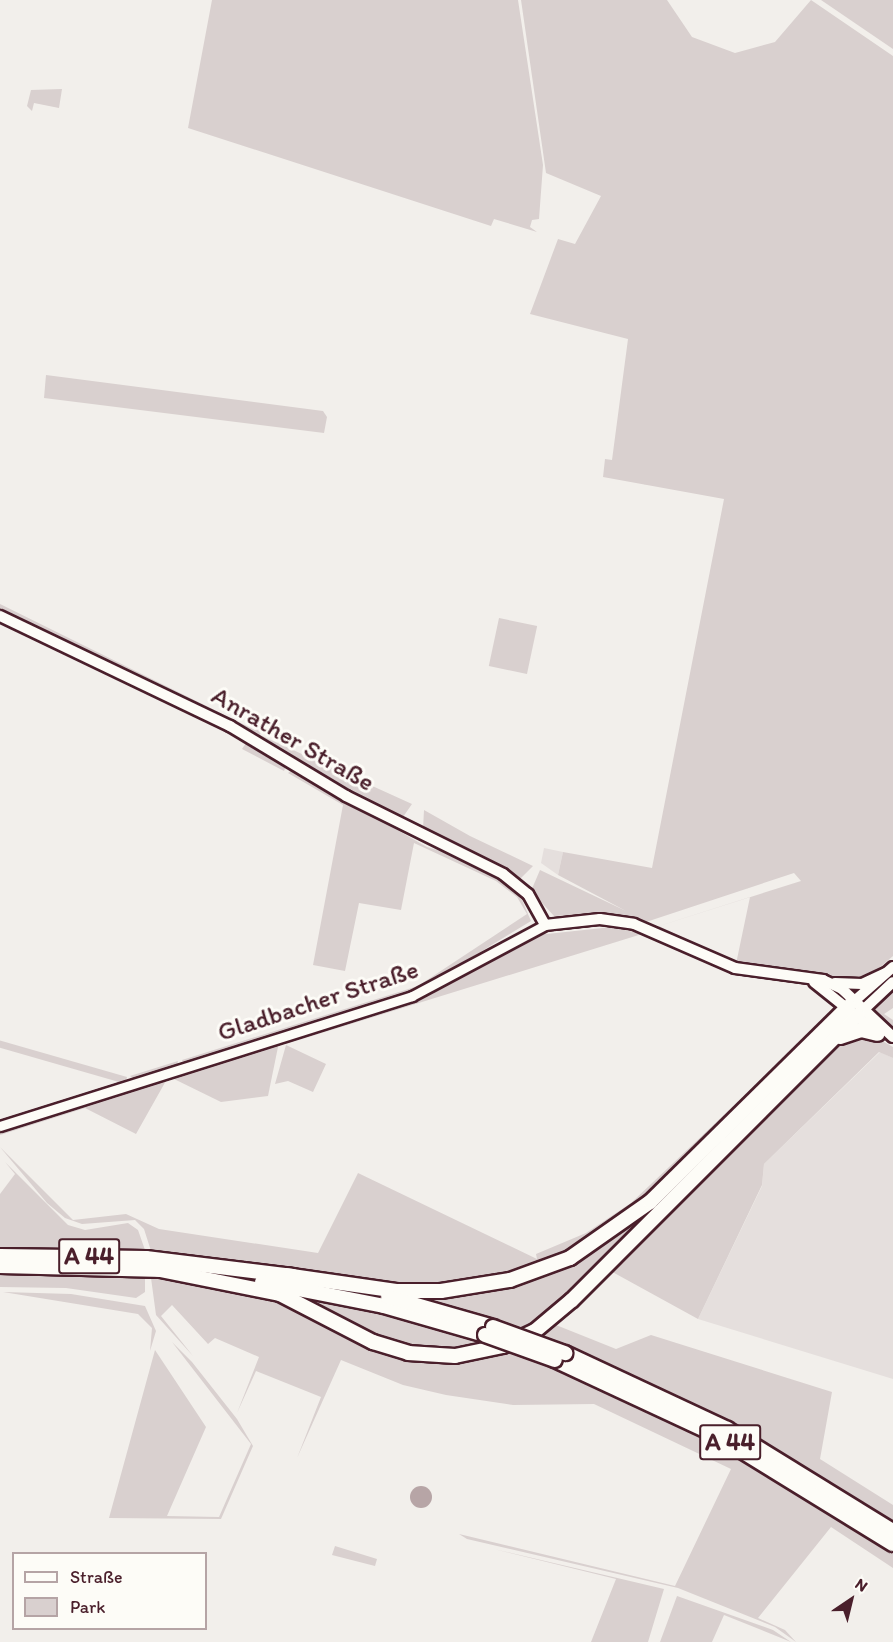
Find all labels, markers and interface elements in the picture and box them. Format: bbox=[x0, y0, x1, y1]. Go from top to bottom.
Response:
street label: Anrather Straße bbox=[206, 680, 380, 798]
street label: Gladbacher Straße bbox=[214, 954, 422, 1048]
road number: A 44 bbox=[58, 1235, 121, 1277]
road number: A 44 bbox=[698, 1421, 762, 1463]
legend bbox=[12, 1552, 207, 1630]
text: Straße bbox=[70, 1566, 123, 1588]
north arrow bbox=[821, 1570, 881, 1630]
text: N bbox=[852, 1574, 871, 1596]
text: Park bbox=[70, 1596, 105, 1618]

